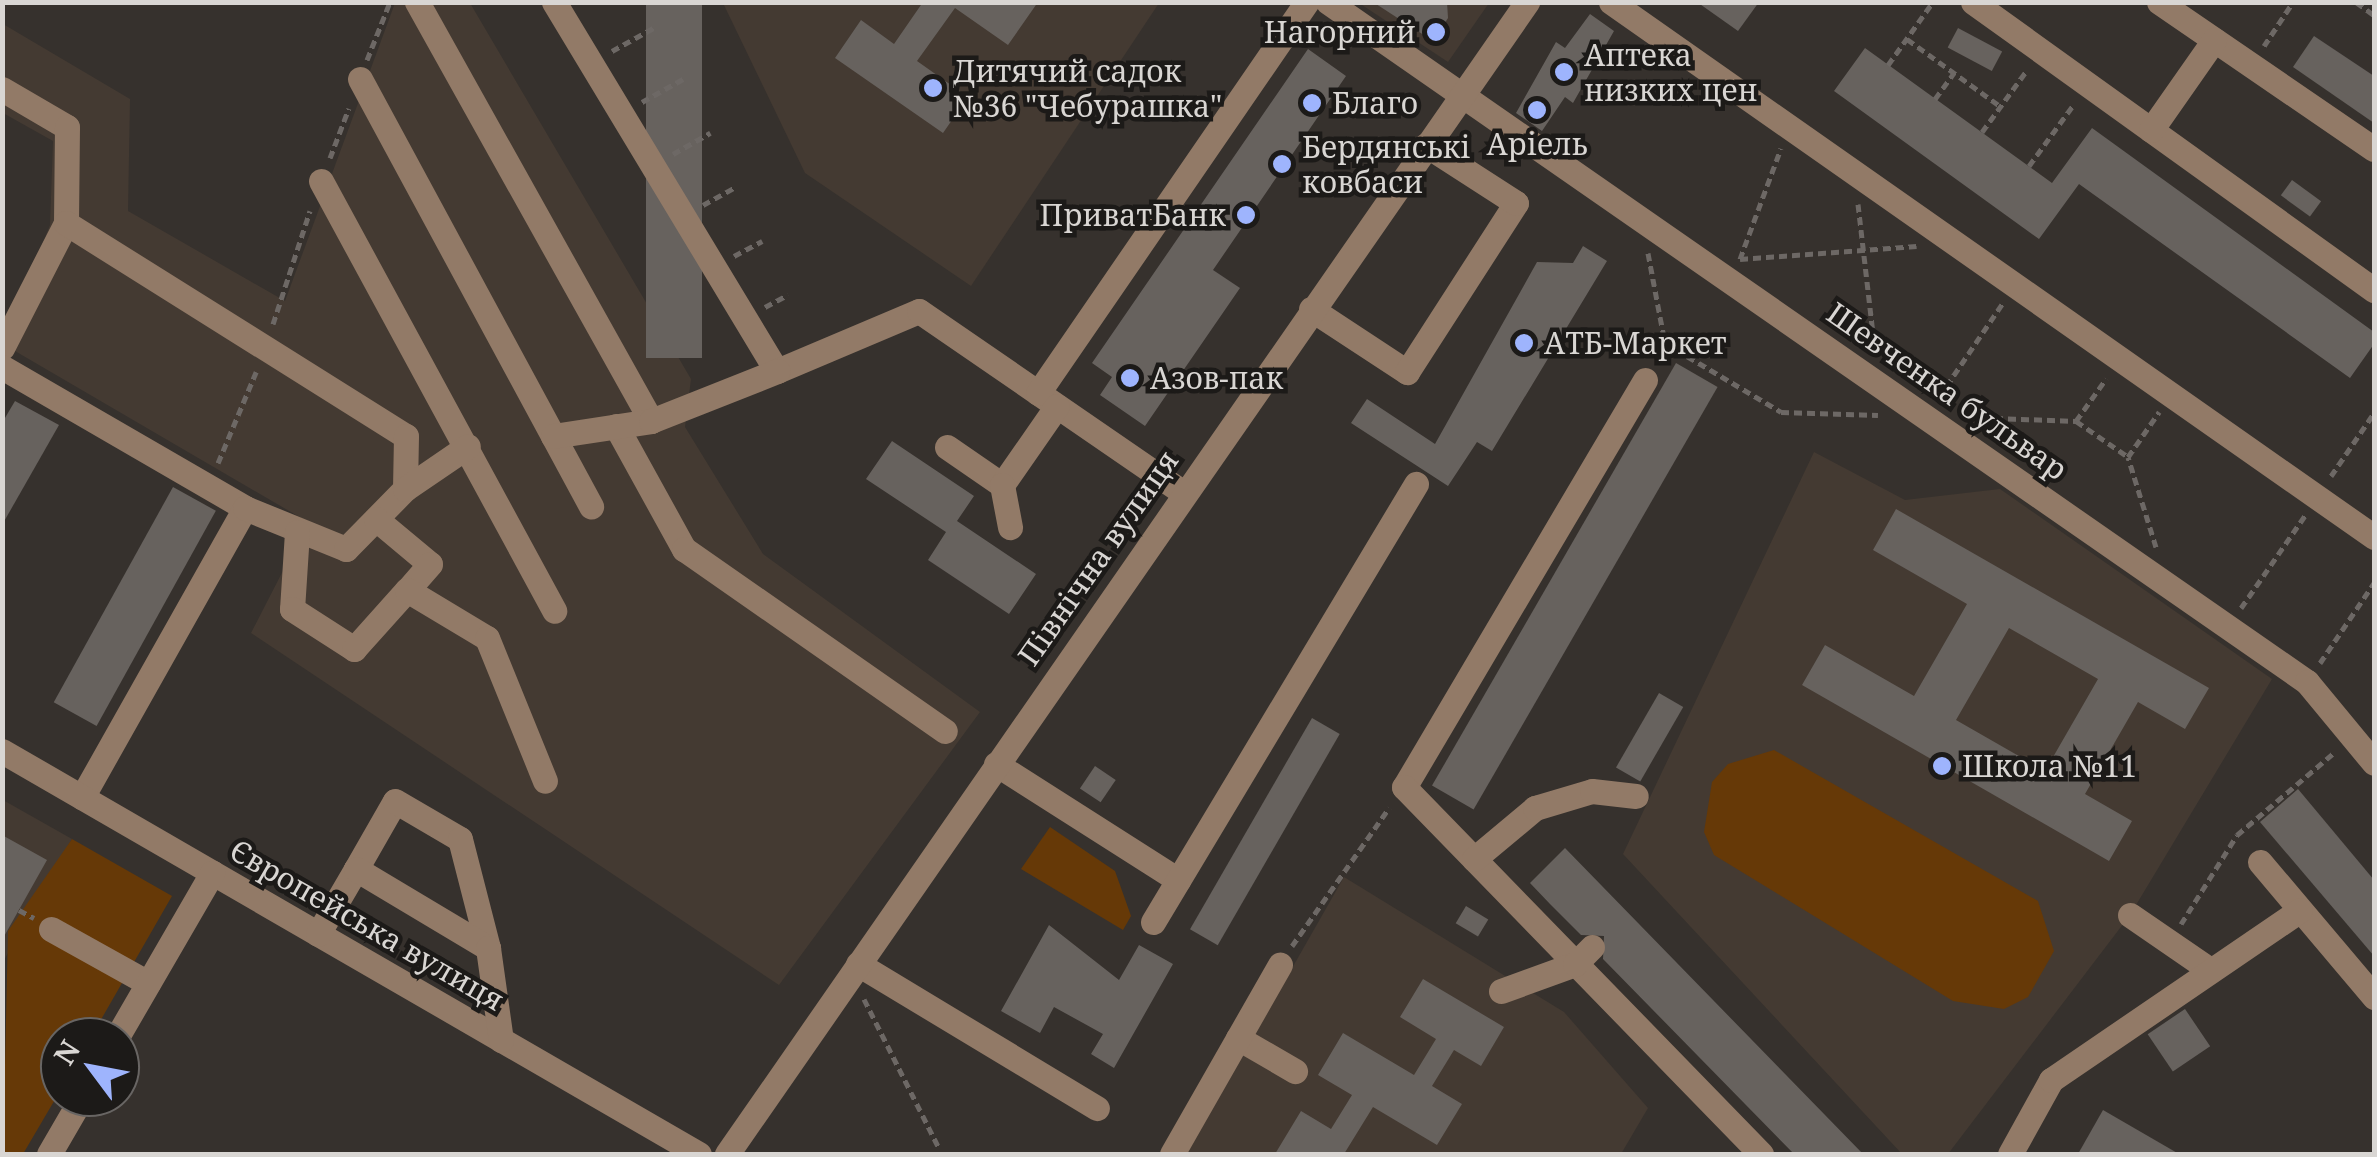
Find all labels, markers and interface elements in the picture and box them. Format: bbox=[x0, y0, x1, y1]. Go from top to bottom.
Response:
place label: Нагорний bbox=[1264, 14, 1416, 50]
marker: Нагорний bbox=[1425, 21, 1447, 43]
place label: Аптека низких цен bbox=[1584, 37, 1758, 108]
place label: Дитячий садок №36 "Чебурашка" bbox=[953, 53, 1222, 124]
marker: Аптека низких цен bbox=[1553, 61, 1575, 83]
marker: Дитячий садок №36 "Чебурашка" bbox=[922, 77, 944, 99]
place label: Благо bbox=[1332, 85, 1418, 121]
marker: Благо bbox=[1301, 92, 1323, 114]
marker: Аріель bbox=[1526, 99, 1548, 121]
place label: Аріель bbox=[1486, 126, 1588, 162]
place label: Бердянські ковбаси bbox=[1302, 129, 1471, 200]
marker: Бердянські ковбаси bbox=[1271, 153, 1293, 175]
place label: ПриватБанк bbox=[1040, 197, 1226, 233]
marker: ПриватБанк bbox=[1235, 204, 1257, 226]
street label: Шевченка бульвар bbox=[1820, 295, 2074, 487]
place label: АТБ-Маркет bbox=[1544, 325, 1727, 361]
marker: АТБ-Маркет bbox=[1513, 332, 1535, 354]
place label: Азов-пак bbox=[1150, 360, 1283, 396]
marker: Азов-пак bbox=[1119, 367, 1141, 389]
street label: Північна вулиця bbox=[1010, 444, 1186, 672]
place label: Школа №11 bbox=[1962, 748, 2137, 784]
marker: Школа №11 bbox=[1931, 755, 1953, 777]
street label: Європейська вулиця bbox=[224, 832, 510, 1018]
north arrow bbox=[40, 1017, 140, 1117]
text: N bbox=[44, 1033, 88, 1072]

